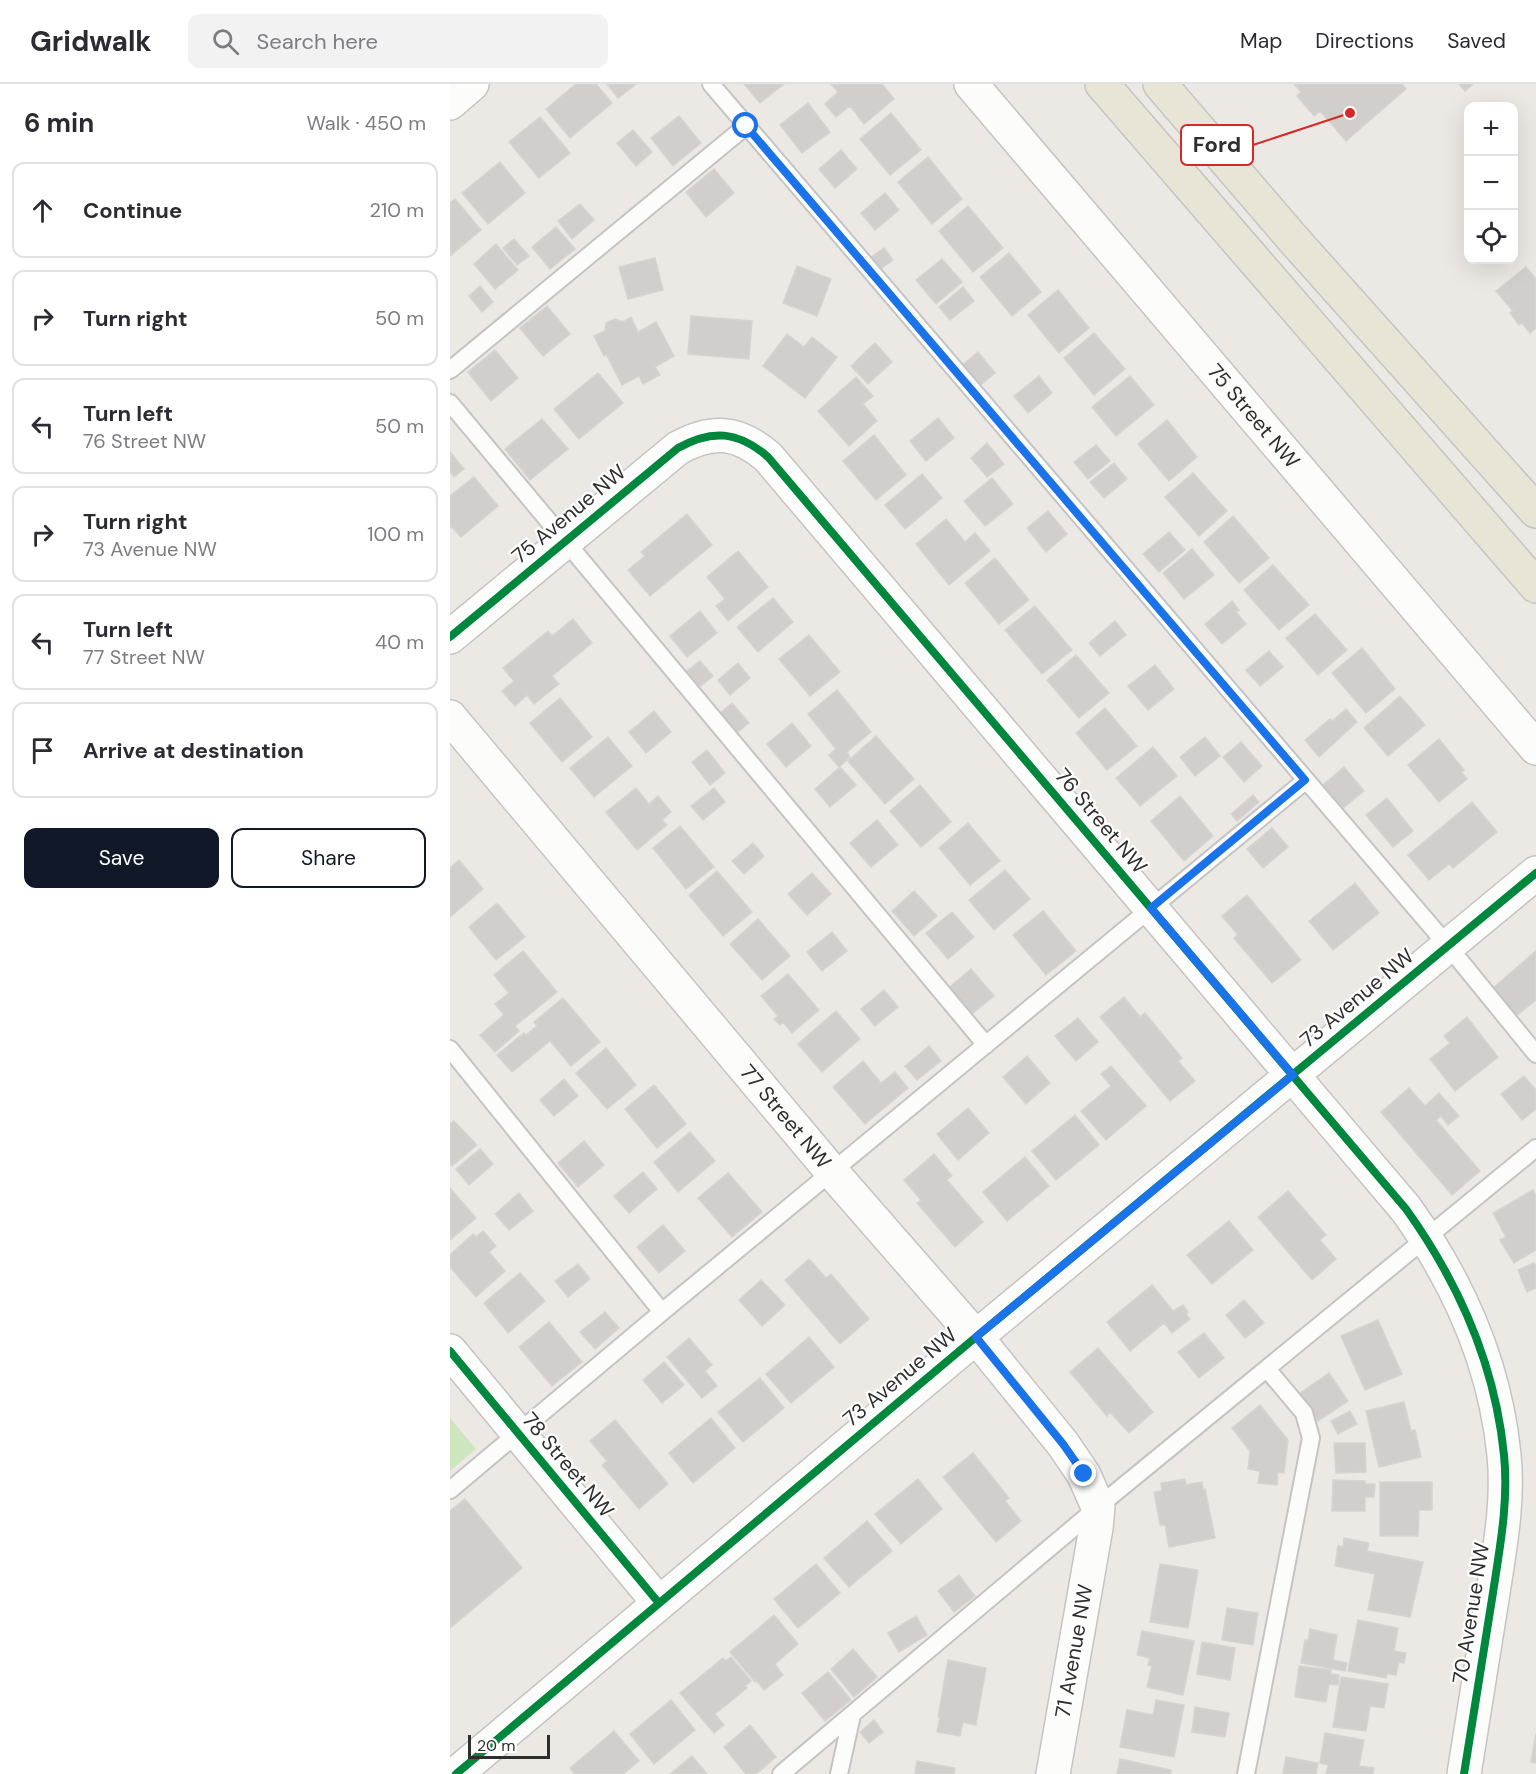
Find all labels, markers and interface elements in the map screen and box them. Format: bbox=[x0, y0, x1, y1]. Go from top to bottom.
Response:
search box bbox=[188, 14, 608, 68]
text: Gridwalk bbox=[30, 23, 152, 60]
icon: search bbox=[209, 25, 242, 58]
text: Search here bbox=[257, 27, 378, 56]
text: Map bbox=[1240, 27, 1282, 55]
text: Directions bbox=[1315, 27, 1414, 55]
text: Saved bbox=[1447, 27, 1506, 55]
map controls bbox=[1464, 102, 1518, 264]
button: + bbox=[1464, 102, 1518, 156]
text: 6 min bbox=[24, 106, 94, 140]
text: Walk · 450 m bbox=[306, 110, 426, 136]
route start bbox=[732, 112, 758, 138]
callout: Ford bbox=[1181, 125, 1253, 165]
text: Ford bbox=[1193, 130, 1241, 159]
button: − bbox=[1464, 156, 1518, 210]
icon: ahead bbox=[26, 194, 59, 227]
text: Continue bbox=[83, 196, 182, 225]
text: 210 m bbox=[369, 197, 424, 223]
button: locate bbox=[1464, 210, 1518, 264]
icon: right bbox=[26, 302, 59, 335]
text: Turn right bbox=[83, 304, 188, 333]
text: 50 m bbox=[375, 305, 424, 331]
street label: 75 Street NW bbox=[1201, 358, 1306, 474]
text: Turn left bbox=[83, 399, 173, 428]
icon: left bbox=[26, 410, 59, 443]
text: 50 m bbox=[375, 413, 424, 439]
text: 76 Street NW bbox=[83, 428, 206, 454]
street label: 75 Avenue NW bbox=[506, 458, 632, 570]
text: Turn right bbox=[83, 507, 188, 536]
icon: right bbox=[26, 518, 59, 551]
text: 100 m bbox=[367, 521, 424, 547]
text: 73 Avenue NW bbox=[83, 536, 217, 562]
text: Turn left bbox=[83, 615, 173, 644]
icon: left bbox=[26, 626, 59, 659]
text: 40 m bbox=[375, 629, 424, 655]
text: 77 Street NW bbox=[83, 644, 205, 670]
icon: arrive bbox=[26, 734, 59, 767]
text: Arrive at destination bbox=[83, 736, 304, 765]
street label: 76 Street NW bbox=[1049, 762, 1153, 880]
button: Save bbox=[24, 828, 219, 888]
button: Share bbox=[231, 828, 426, 888]
street label: 73 Avenue NW bbox=[1294, 942, 1420, 1054]
street label: 77 Street NW bbox=[734, 1059, 838, 1175]
street label: 73 Avenue NW bbox=[837, 1321, 963, 1433]
street label: 78 Street NW bbox=[516, 1407, 620, 1523]
route end bbox=[1070, 1460, 1096, 1486]
street label: 70 Avenue NW bbox=[1446, 1540, 1496, 1686]
street label: 71 Avenue NW bbox=[1048, 1582, 1100, 1720]
scale bar bbox=[468, 1732, 550, 1760]
text: 20 m bbox=[477, 1735, 516, 1756]

